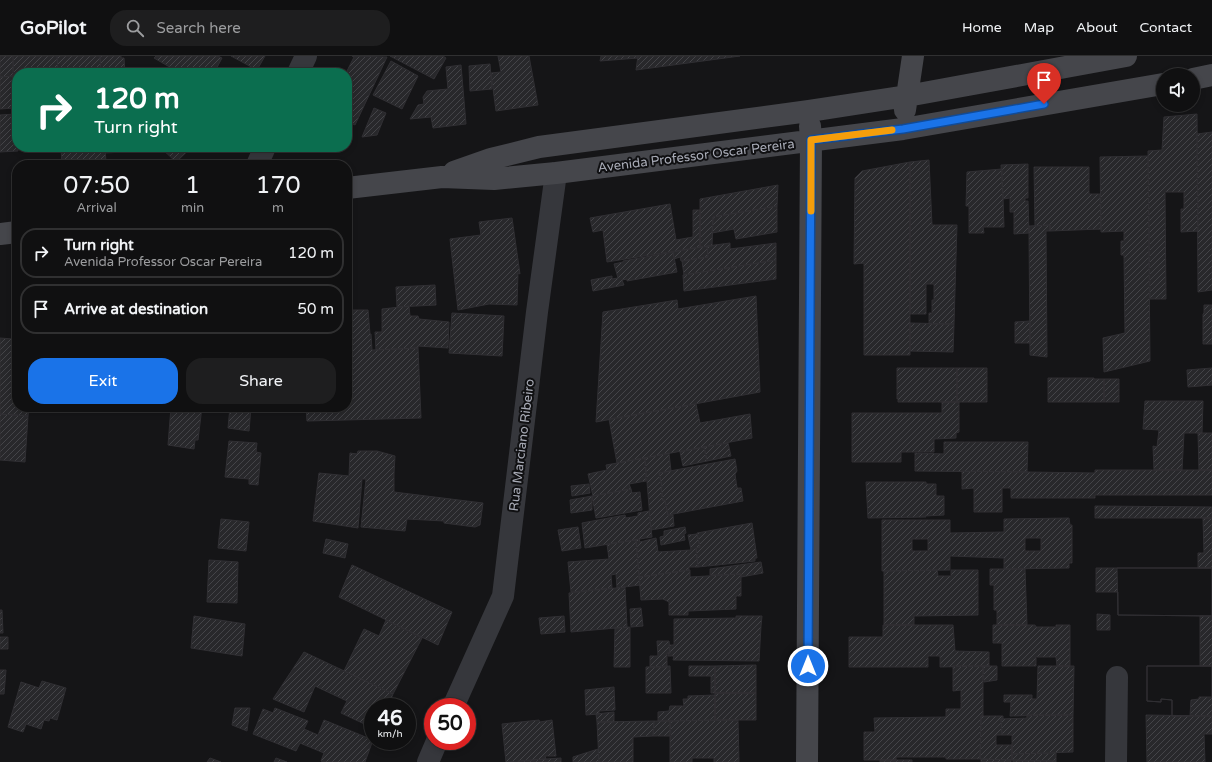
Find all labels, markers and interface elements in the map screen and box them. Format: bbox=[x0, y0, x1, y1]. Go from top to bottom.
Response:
search box bbox=[110, 10, 390, 46]
text: GoPilot bbox=[20, 17, 86, 39]
icon: search bbox=[124, 17, 146, 39]
text: Search here bbox=[156, 19, 241, 37]
text: Home bbox=[962, 19, 1002, 36]
text: Map bbox=[1024, 19, 1054, 36]
text: About bbox=[1076, 19, 1118, 36]
text: Contact bbox=[1140, 19, 1192, 36]
pin bbox=[1027, 63, 1061, 104]
map controls bbox=[1156, 68, 1200, 112]
button: sound bbox=[1156, 68, 1200, 112]
icon: arrive bbox=[1033, 69, 1055, 91]
text: 120 m bbox=[94, 82, 180, 116]
icon: right bbox=[28, 84, 80, 136]
text: Turn right bbox=[94, 116, 178, 138]
street label: Avenida Professor Oscar Pereira bbox=[597, 136, 795, 176]
text: 07:50 bbox=[63, 171, 130, 200]
text: 1 bbox=[185, 171, 200, 200]
text: 170 bbox=[255, 171, 301, 200]
text: Arrival bbox=[76, 200, 117, 216]
text: min bbox=[181, 200, 204, 216]
text: m bbox=[272, 200, 284, 216]
text: Turn right bbox=[64, 236, 134, 254]
icon: right bbox=[30, 242, 52, 264]
text: 120 m bbox=[288, 244, 334, 262]
text: Avenida Professor Oscar Pereira bbox=[64, 254, 262, 270]
icon: arrive bbox=[30, 298, 52, 320]
text: Arrive at destination bbox=[64, 300, 208, 318]
text: 50 m bbox=[297, 300, 334, 318]
button: Exit bbox=[28, 358, 178, 404]
button: Share bbox=[186, 358, 336, 404]
street label: Rua Marciano Ribeiro bbox=[506, 378, 538, 512]
position arrow bbox=[787, 645, 829, 687]
speed limit sign: 50 bbox=[424, 698, 476, 750]
text: 46 bbox=[377, 707, 403, 731]
text: km/h bbox=[377, 728, 403, 740]

